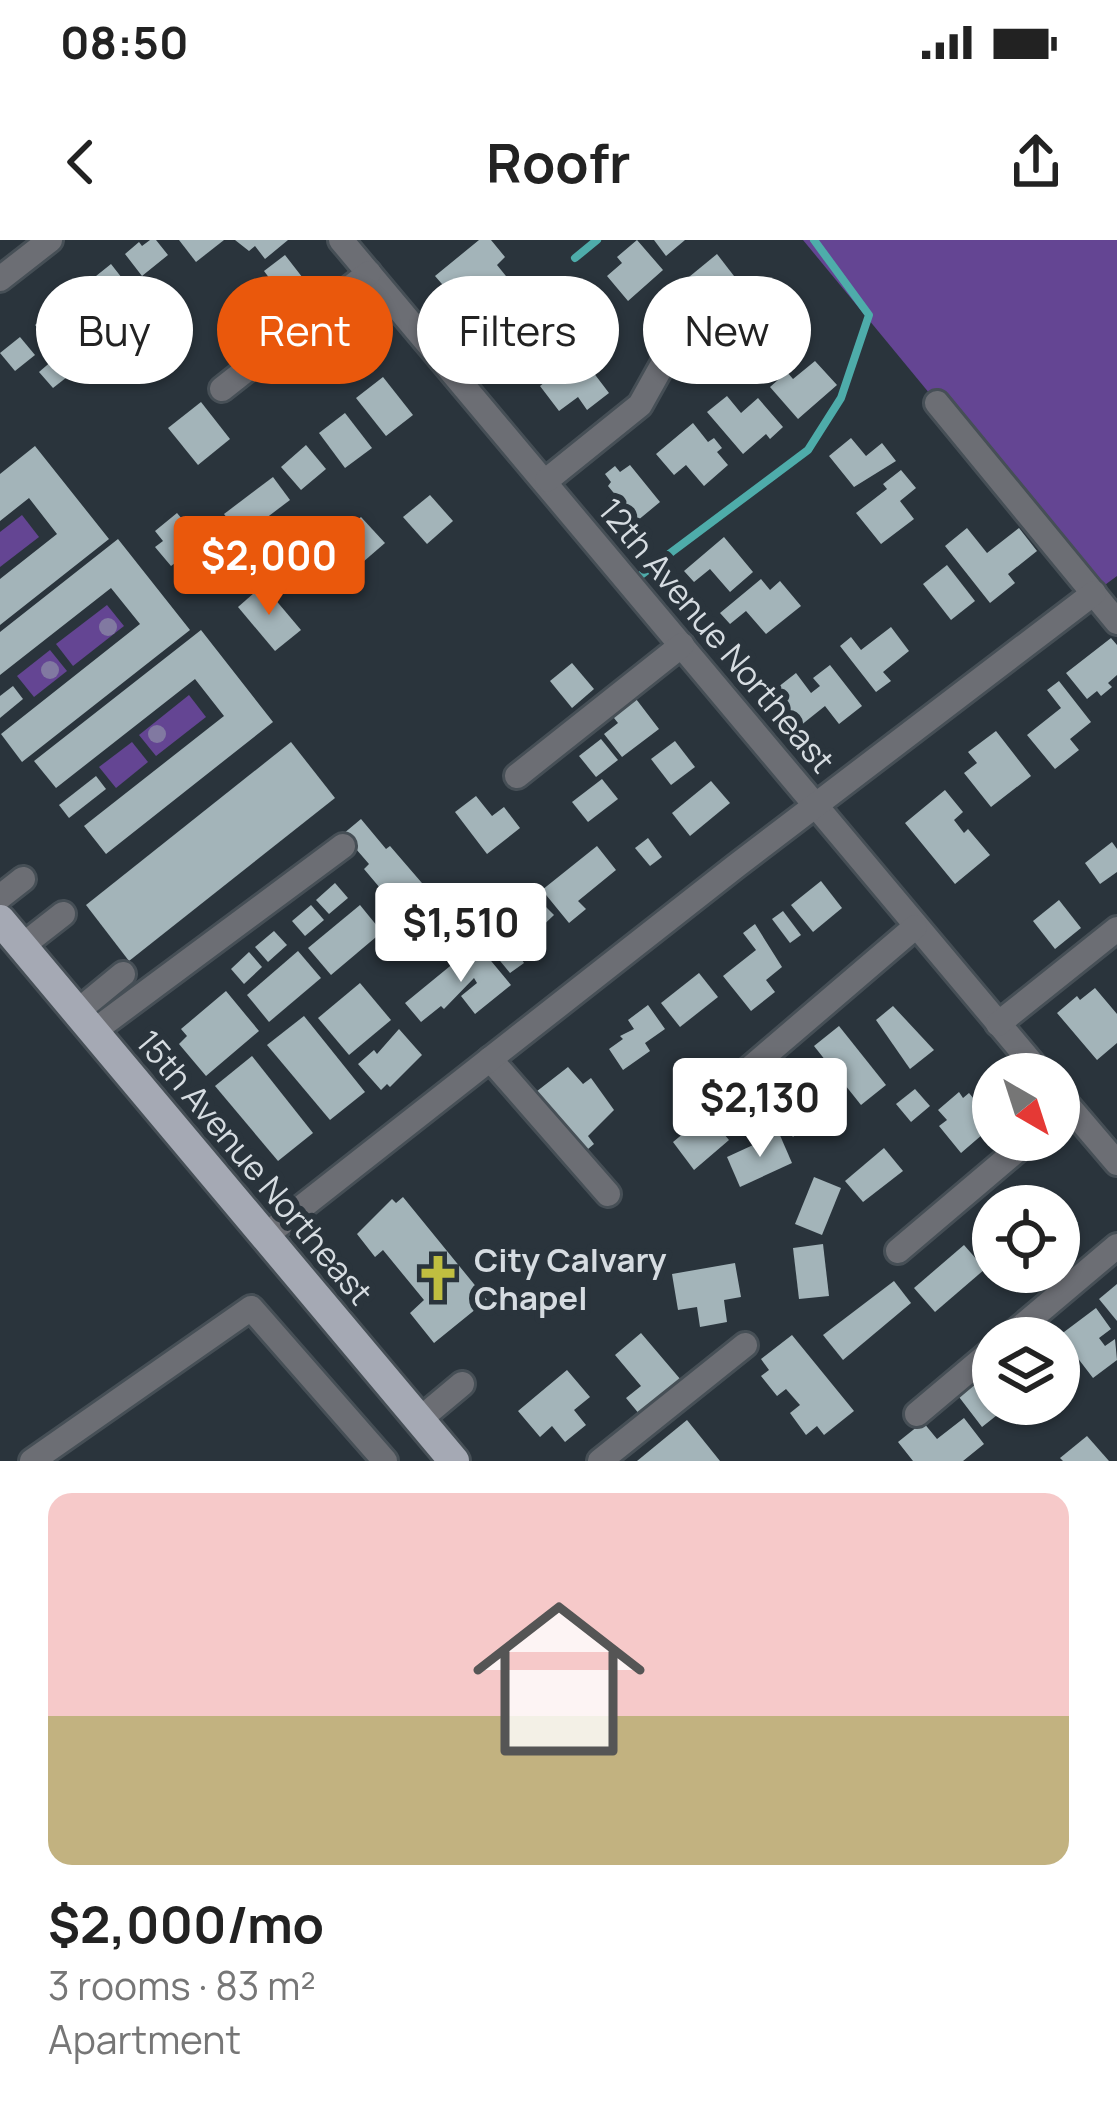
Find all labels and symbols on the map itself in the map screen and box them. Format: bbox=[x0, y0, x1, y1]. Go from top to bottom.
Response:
street label: 12th Avenue Northeast bbox=[589, 488, 845, 782]
pin: $2,000 bbox=[171, 516, 367, 618]
pin: $1,510 bbox=[363, 883, 559, 985]
street label: 15th Avenue Northeast bbox=[127, 1020, 383, 1314]
north arrow bbox=[972, 1053, 1080, 1161]
pin: $2,130 bbox=[662, 1058, 858, 1160]
place label: City Calvary Chapel bbox=[474, 1237, 667, 1320]
church icon: City Calvary Chapel bbox=[413, 1253, 463, 1303]

